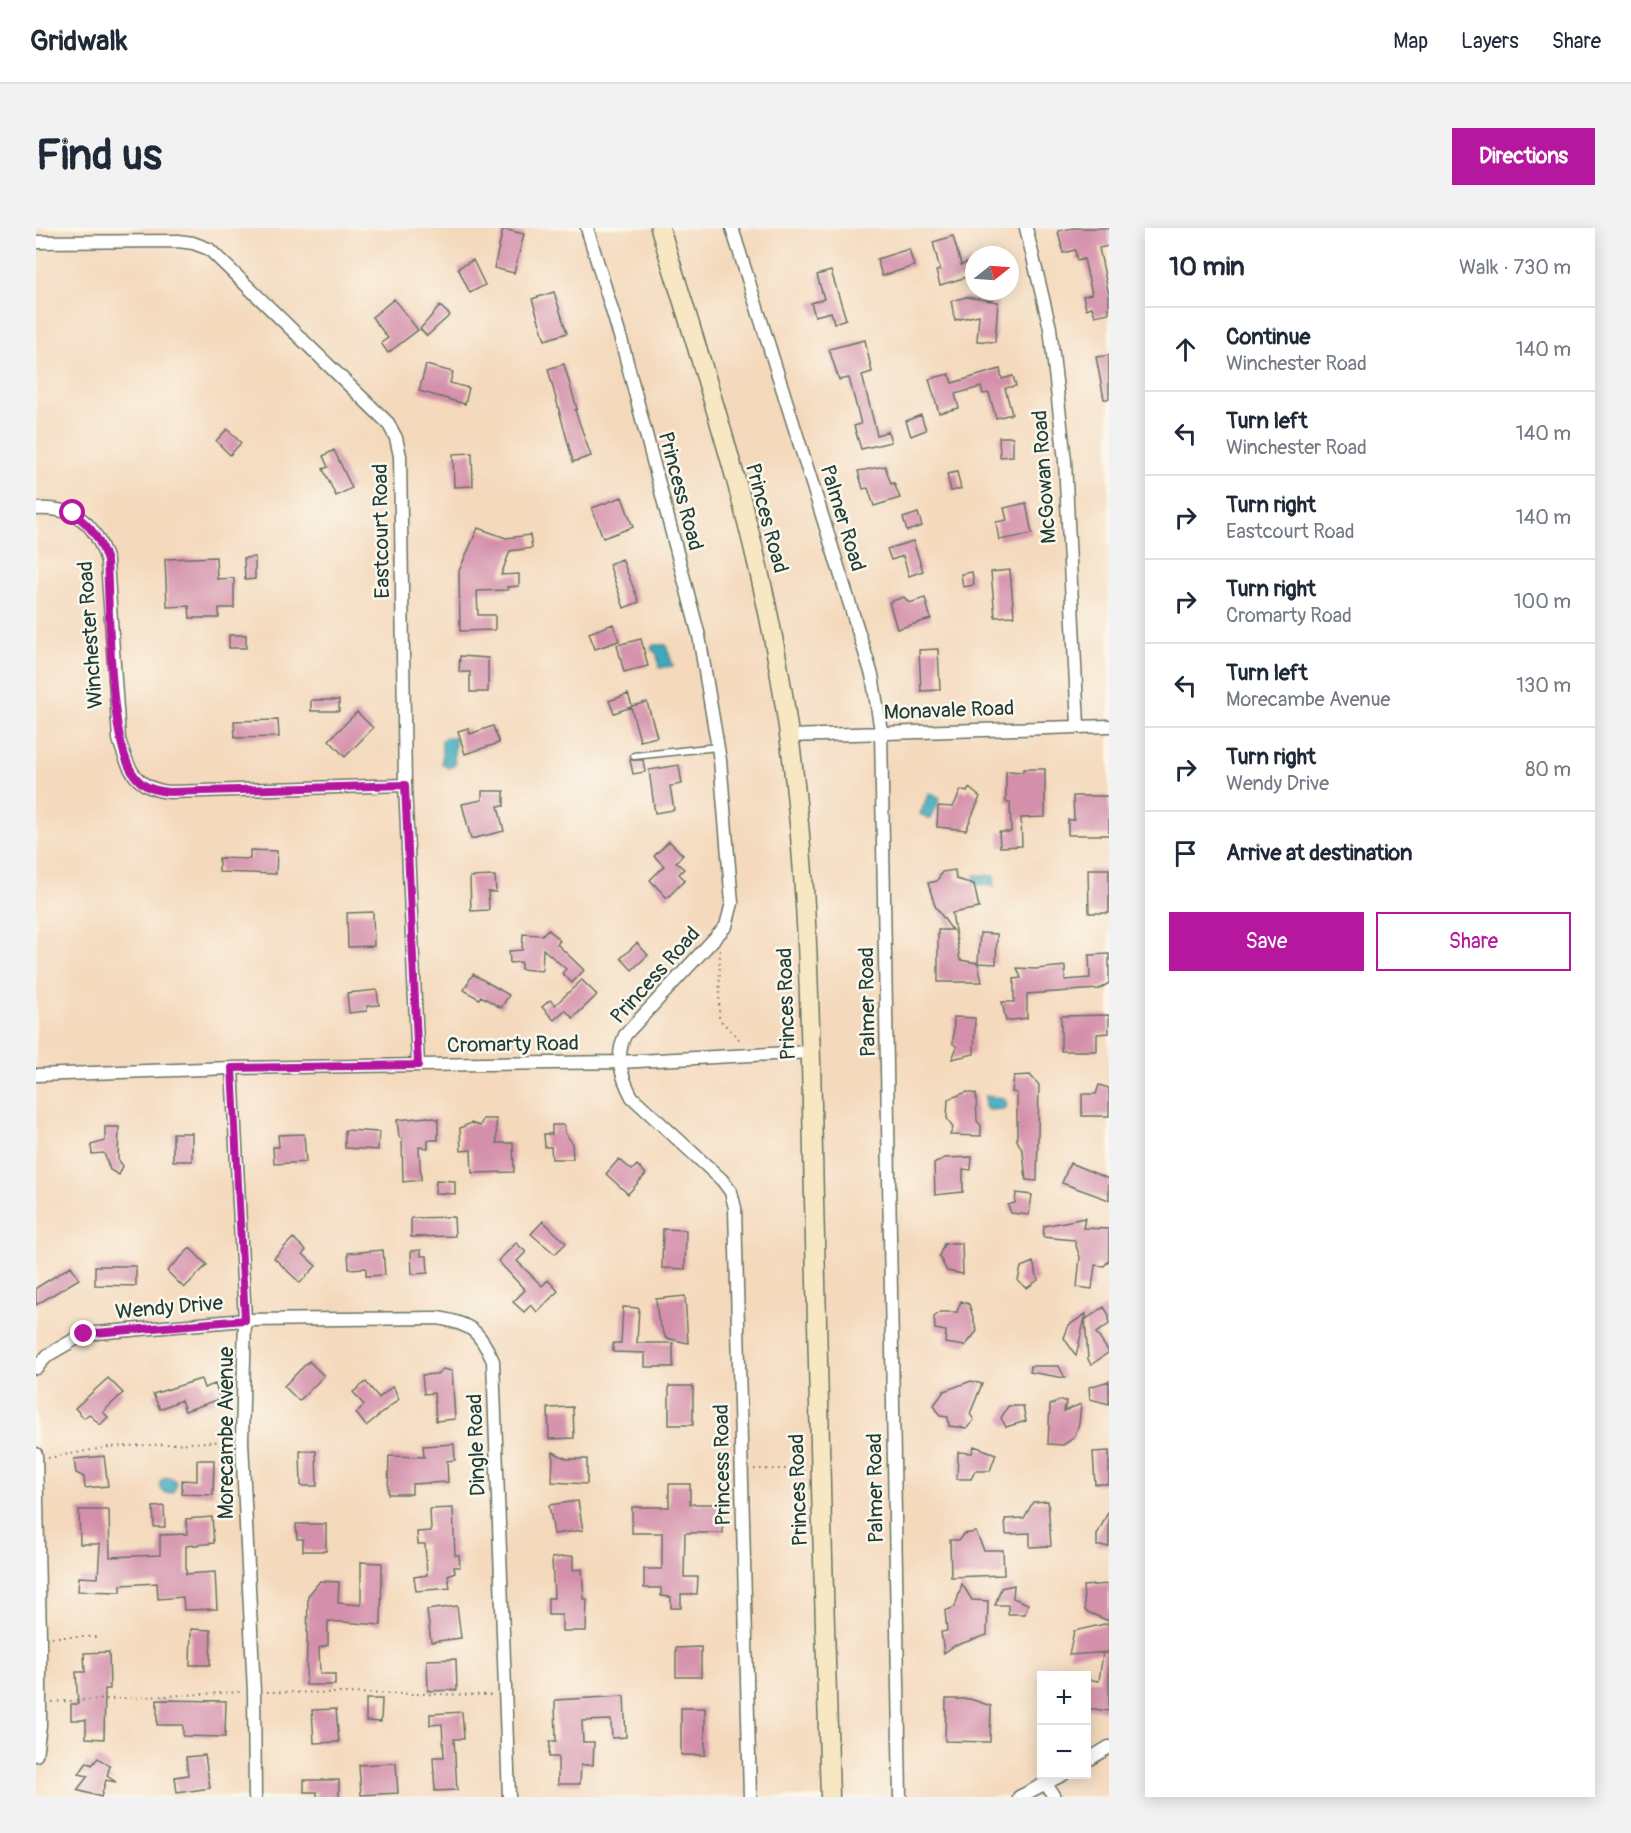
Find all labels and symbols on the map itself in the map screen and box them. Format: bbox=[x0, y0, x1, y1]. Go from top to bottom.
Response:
north arrow bbox=[965, 246, 1019, 300]
street label: McGowan Road bbox=[1026, 409, 1063, 545]
street label: Princess Road bbox=[652, 429, 709, 554]
street label: Princes Road bbox=[739, 460, 794, 576]
street label: Palmer Road bbox=[814, 462, 872, 575]
street label: Eastcourt Road bbox=[367, 463, 396, 599]
route start bbox=[59, 499, 85, 525]
street label: Winchester Road bbox=[72, 560, 109, 710]
street label: Monavale Road bbox=[883, 695, 1015, 726]
street label: Princess Road bbox=[605, 921, 706, 1030]
street label: Princes Road bbox=[771, 947, 802, 1061]
street label: Palmer Road bbox=[853, 947, 882, 1057]
street label: Cromarty Road bbox=[447, 1030, 579, 1059]
street label: Wendy Drive bbox=[114, 1289, 225, 1326]
route end bbox=[70, 1320, 96, 1346]
street label: Morecambe Avenue bbox=[213, 1346, 240, 1519]
street label: Dingle Road bbox=[461, 1393, 492, 1497]
street label: Princess Road bbox=[708, 1404, 737, 1526]
street label: Princes Road bbox=[783, 1433, 814, 1547]
street label: Palmer Road bbox=[861, 1433, 890, 1543]

